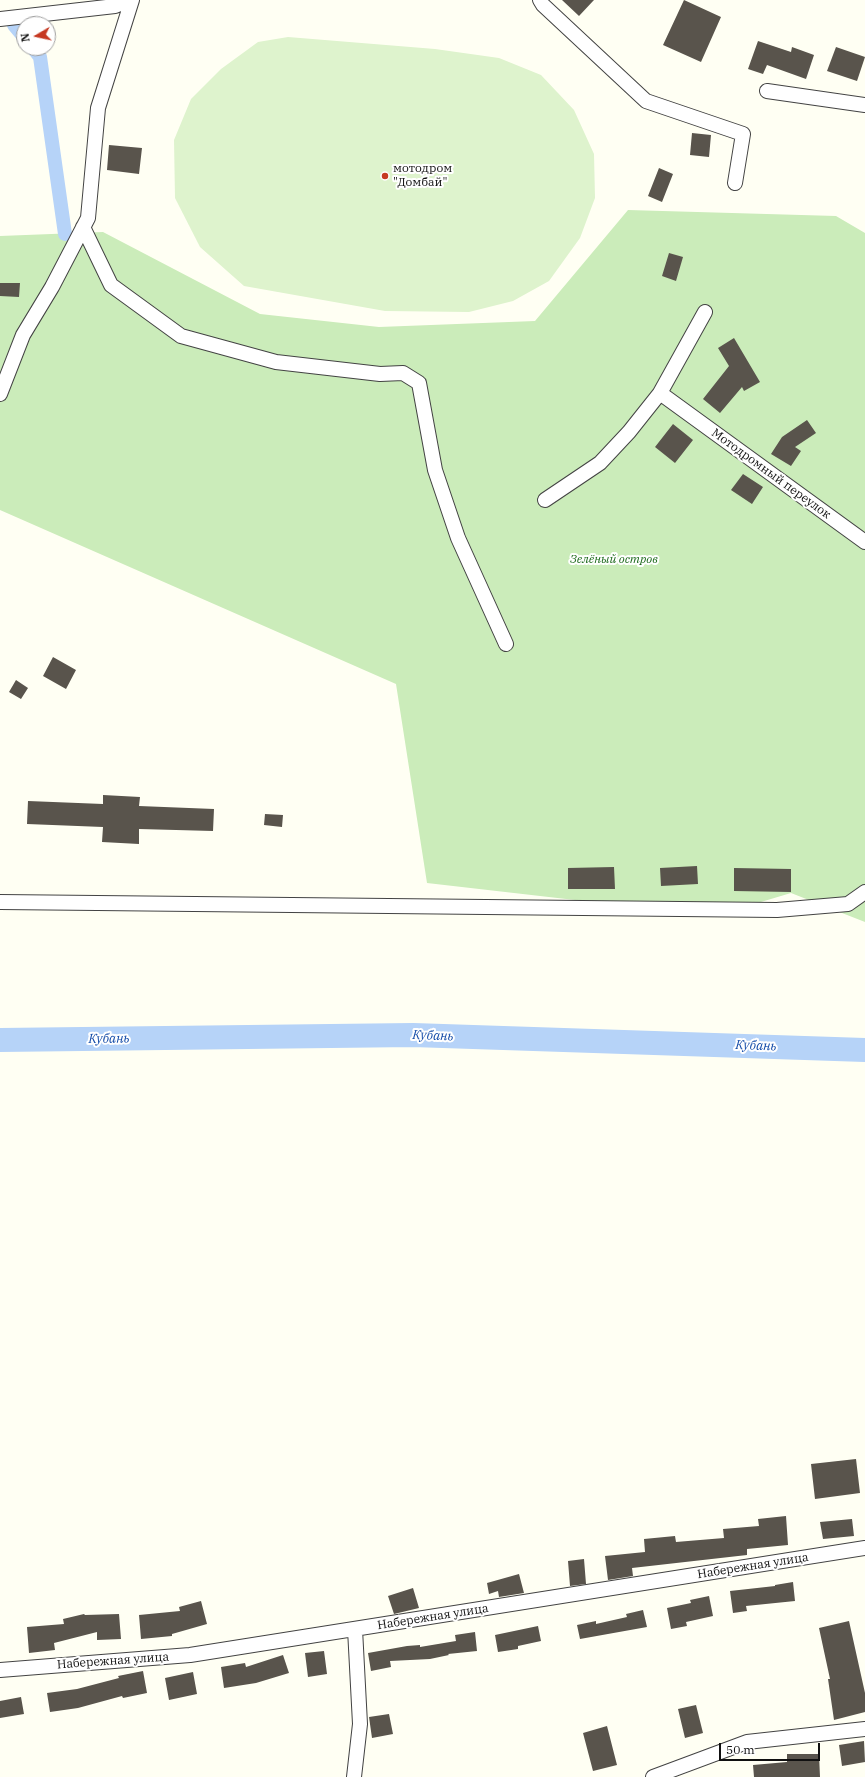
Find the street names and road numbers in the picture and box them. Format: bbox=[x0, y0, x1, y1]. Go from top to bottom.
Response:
street label: Мотодромный переулок bbox=[708, 426, 834, 522]
street label: Набережная улица bbox=[696, 1550, 810, 1582]
street label: Набережная улица bbox=[376, 1601, 490, 1633]
street label: Набережная улица bbox=[57, 1650, 169, 1672]

